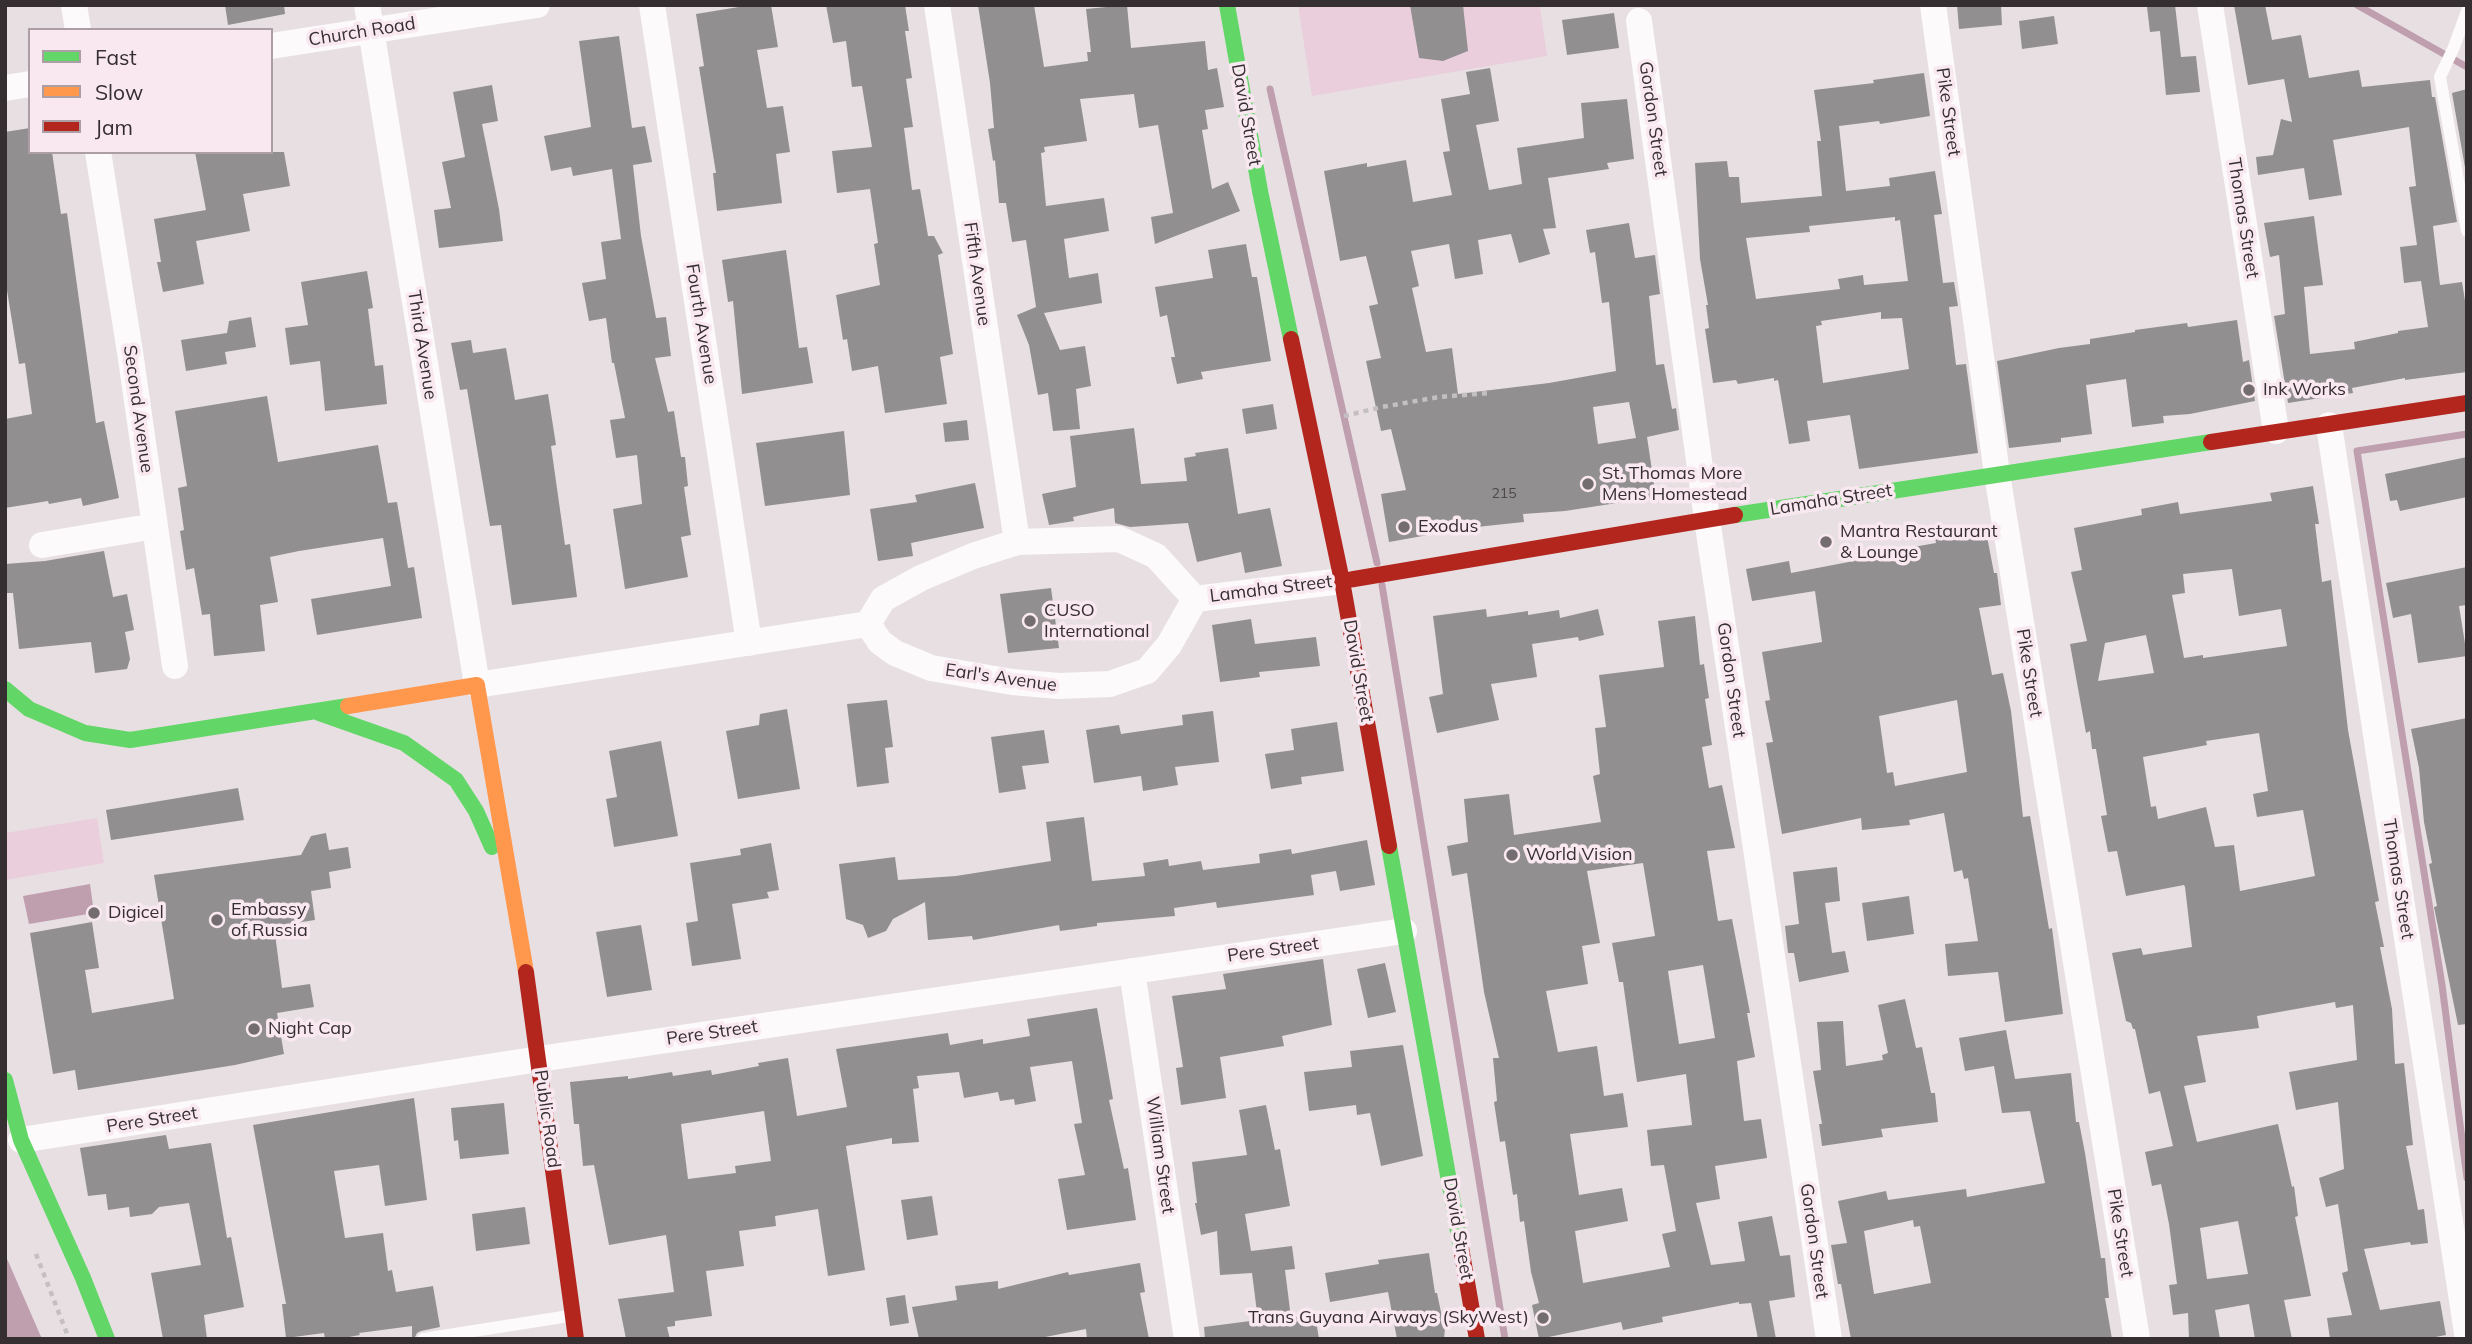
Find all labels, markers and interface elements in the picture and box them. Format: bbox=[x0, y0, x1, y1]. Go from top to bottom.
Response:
street label: Church Road bbox=[307, 13, 417, 51]
legend bbox=[28, 28, 273, 154]
text: Fast bbox=[95, 44, 137, 70]
street label: Gordon Street bbox=[1634, 60, 1672, 178]
street label: David Street bbox=[1226, 62, 1266, 168]
street label: Pike Street bbox=[1931, 66, 1965, 158]
text: Slow bbox=[95, 79, 143, 105]
text: Jam bbox=[95, 114, 133, 140]
street label: Thomas Street bbox=[2223, 156, 2263, 280]
street label: Fifth Avenue bbox=[959, 221, 995, 327]
street label: Fourth Avenue bbox=[681, 262, 721, 386]
street label: Third Avenue bbox=[403, 289, 441, 401]
street label: Second Avenue bbox=[118, 344, 158, 474]
place label: Ink Works bbox=[2263, 379, 2346, 401]
marker: Ink Works bbox=[2241, 382, 2257, 398]
place label: St. Thomas More Mens Homestead bbox=[1602, 463, 1748, 505]
marker: St. Thomas More Mens Homestead bbox=[1580, 476, 1596, 492]
street label: Lamaha Street bbox=[1769, 480, 1893, 520]
house number: 215 bbox=[1491, 486, 1517, 502]
place label: Exodus bbox=[1418, 516, 1478, 538]
marker: Exodus bbox=[1396, 519, 1412, 535]
place label: Mantra Restaurant & Lounge bbox=[1840, 521, 1997, 564]
marker: Mantra Restaurant & Lounge bbox=[1818, 534, 1834, 550]
street label: Lamaha Street bbox=[1209, 571, 1333, 607]
place label: CUSO International bbox=[1044, 600, 1150, 642]
marker: CUSO International bbox=[1022, 613, 1038, 629]
street label: David Street bbox=[1338, 618, 1378, 724]
street label: Gordon Street bbox=[1712, 621, 1750, 739]
street label: Pike Street bbox=[2011, 627, 2047, 719]
street label: Earl's Avenue bbox=[944, 659, 1058, 697]
street label: Thomas Street bbox=[2378, 817, 2418, 941]
place label: World Vision bbox=[1526, 844, 1632, 866]
marker: World Vision bbox=[1504, 847, 1520, 863]
place label: Embassy of Russia bbox=[231, 899, 308, 942]
place label: Digicel bbox=[108, 902, 164, 924]
marker: Digicel bbox=[86, 905, 102, 921]
marker: Embassy of Russia bbox=[209, 912, 225, 928]
street label: Pere Street bbox=[1226, 933, 1320, 967]
street label: Pere Street bbox=[665, 1016, 759, 1050]
place label: Night Cap bbox=[268, 1018, 352, 1040]
marker: Night Cap bbox=[246, 1021, 262, 1037]
street label: Public Road bbox=[529, 1068, 565, 1170]
street label: William Street bbox=[1141, 1095, 1179, 1215]
street label: Pere Street bbox=[105, 1102, 199, 1138]
street label: David Street bbox=[1438, 1176, 1478, 1282]
street label: Gordon Street bbox=[1795, 1182, 1833, 1300]
street label: Pike Street bbox=[2102, 1187, 2138, 1279]
place label: Trans Guyana Airways (SkyWest) bbox=[1248, 1307, 1529, 1329]
marker: Trans Guyana Airways (SkyWest) bbox=[1535, 1310, 1551, 1326]

